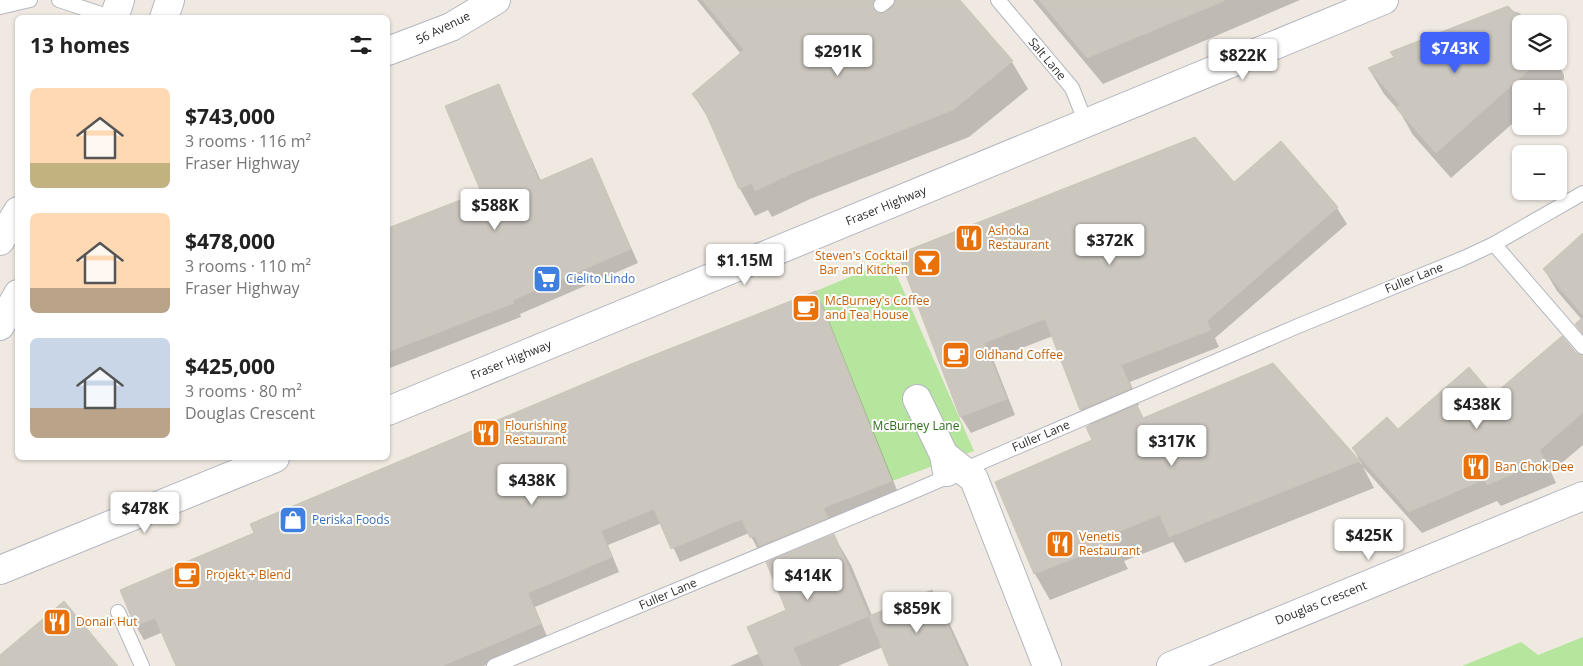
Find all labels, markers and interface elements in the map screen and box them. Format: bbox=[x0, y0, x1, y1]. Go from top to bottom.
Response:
street label: 56 Avenue bbox=[413, 7, 473, 48]
map controls bbox=[1512, 15, 1567, 200]
button: layers bbox=[1512, 15, 1567, 70]
text: 13 homes bbox=[30, 31, 130, 59]
icon: filters bbox=[347, 31, 375, 59]
pin: $743K bbox=[1420, 32, 1490, 74]
pin: $291K bbox=[803, 34, 873, 77]
street label: Salt Lane bbox=[1025, 34, 1070, 84]
text: $743K bbox=[1431, 37, 1479, 59]
pin: $822K bbox=[1208, 38, 1278, 81]
text: $291K bbox=[814, 40, 862, 62]
text: $822K bbox=[1219, 44, 1267, 66]
button: + bbox=[1512, 80, 1567, 135]
text: $743,000 bbox=[185, 102, 275, 130]
icon: home bbox=[70, 108, 130, 168]
text: 3 rooms · 116 m² bbox=[185, 130, 311, 152]
button: − bbox=[1512, 145, 1567, 200]
text: Fraser Highway bbox=[185, 152, 300, 174]
street label: Fraser Highway bbox=[843, 181, 930, 230]
pin: $588K bbox=[460, 188, 530, 231]
text: $588K bbox=[471, 194, 519, 216]
place label: Ashoka Restaurant bbox=[988, 222, 1049, 253]
restaurant icon: Ashoka Restaurant bbox=[954, 223, 984, 253]
pin: $372K bbox=[1075, 224, 1145, 266]
text: $478,000 bbox=[185, 227, 275, 255]
text: $372K bbox=[1086, 229, 1134, 251]
icon: home bbox=[70, 233, 130, 293]
pin: $1.15M bbox=[704, 244, 786, 286]
place label: Steven's Cocktail Bar and Kitchen bbox=[815, 247, 908, 278]
bar icon: Steven's Cocktail Bar and Kitchen bbox=[912, 248, 942, 278]
text: $1.15M bbox=[717, 249, 773, 271]
text: 3 rooms · 110 m² bbox=[185, 255, 311, 277]
street label: Fuller Lane bbox=[1382, 258, 1446, 297]
supermarket icon: Cielito Lindo bbox=[532, 264, 562, 294]
place label: Cielito Lindo bbox=[566, 270, 635, 287]
text: Fraser Highway bbox=[185, 277, 300, 299]
place label: McBurney's Coffee and Tea House bbox=[825, 292, 930, 323]
cafe icon: McBurney's Coffee and Tea House bbox=[791, 293, 821, 323]
street label: Fraser Highway bbox=[468, 335, 555, 384]
cafe icon: Oldhand Coffee bbox=[941, 340, 971, 370]
place label: Oldhand Coffee bbox=[975, 346, 1063, 363]
text: $425,000 bbox=[185, 352, 275, 380]
icon: home bbox=[70, 358, 130, 418]
text: 3 rooms · 80 m² bbox=[185, 380, 302, 402]
pin: $438K bbox=[1442, 388, 1512, 430]
text: $438K bbox=[1453, 393, 1501, 415]
text: Douglas Crescent bbox=[185, 402, 315, 424]
street label: Fuller Lane bbox=[1009, 416, 1073, 455]
place label: Flourishing Restaurant bbox=[505, 417, 567, 448]
park label: McBurney Lane bbox=[873, 417, 960, 434]
restaurant icon: Flourishing Restaurant bbox=[471, 418, 501, 448]
pin: $317K bbox=[1137, 424, 1207, 467]
text: $317K bbox=[1148, 430, 1196, 452]
restaurant icon: Ban Chok Dee bbox=[1461, 452, 1491, 482]
place label: Ban Chok Dee bbox=[1495, 458, 1574, 475]
pin: $438K bbox=[497, 464, 567, 506]
text: $438K bbox=[508, 469, 556, 491]
pin: $478K bbox=[110, 492, 180, 534]
text: $478K bbox=[121, 497, 169, 519]
shop icon: Periska Foods bbox=[278, 505, 308, 535]
place label: Periska Foods bbox=[312, 511, 390, 528]
pin: $425K bbox=[1334, 518, 1404, 561]
text: $425K bbox=[1345, 524, 1393, 546]
place label: Venetis Restaurant bbox=[1079, 528, 1140, 559]
restaurant icon: Venetis Restaurant bbox=[1045, 529, 1075, 559]
pin: $414K bbox=[773, 558, 843, 601]
cafe icon: Projekt + Blend bbox=[172, 560, 202, 590]
text: $414K bbox=[784, 564, 832, 586]
place label: Projekt + Blend bbox=[206, 566, 291, 583]
street label: Fuller Lane bbox=[636, 574, 700, 613]
street label: Douglas Crescent bbox=[1272, 576, 1369, 629]
pin: $859K bbox=[882, 592, 952, 634]
text: $859K bbox=[893, 597, 941, 619]
restaurant icon: Donair Hut bbox=[42, 607, 72, 637]
place label: Donair Hut bbox=[76, 613, 138, 630]

